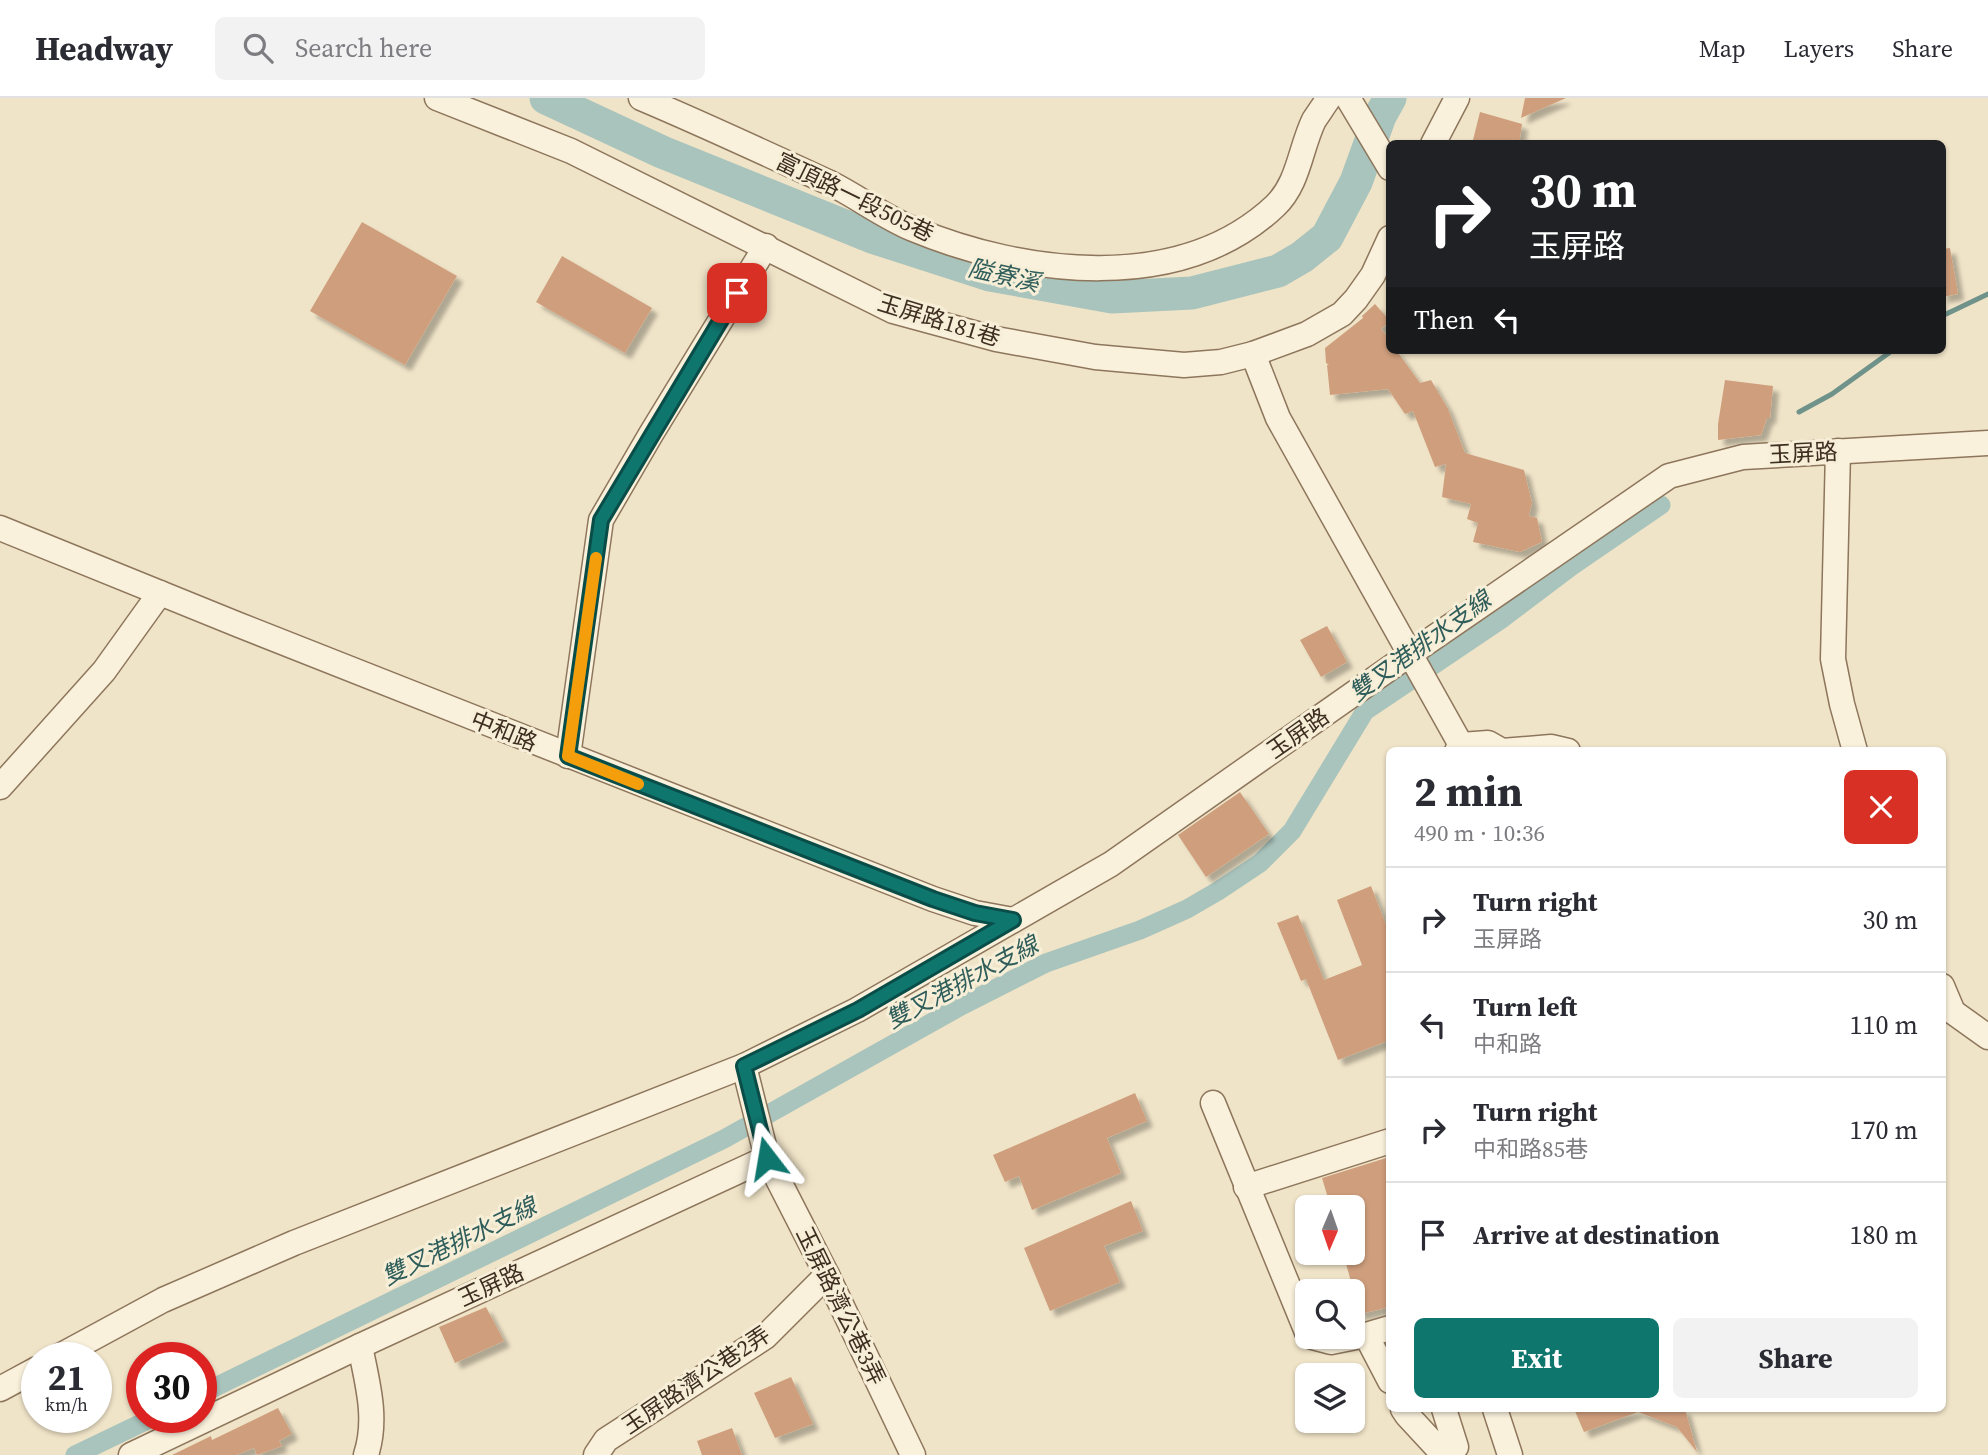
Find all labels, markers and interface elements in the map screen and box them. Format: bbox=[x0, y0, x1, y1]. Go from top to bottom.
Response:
search box bbox=[215, 17, 705, 80]
text: Headway bbox=[35, 26, 173, 71]
icon: search bbox=[239, 29, 277, 67]
text: Search here bbox=[295, 30, 432, 66]
text: Map bbox=[1699, 32, 1746, 65]
text: Layers bbox=[1784, 32, 1854, 65]
text: Share bbox=[1892, 32, 1953, 65]
street label: 富頂路一段505巷 bbox=[770, 145, 940, 249]
text: 30 m bbox=[1529, 156, 1637, 223]
icon: right bbox=[1414, 168, 1505, 259]
text: 玉屏路 bbox=[1529, 224, 1625, 268]
water label: 隘寮溪 bbox=[965, 251, 1046, 300]
pin bbox=[707, 263, 767, 323]
icon: arrive bbox=[718, 274, 756, 312]
street label: 玉屏路181巷 bbox=[874, 286, 1004, 354]
icon: left bbox=[1488, 301, 1526, 339]
text: Then bbox=[1414, 302, 1474, 338]
street label: 玉屏路 bbox=[1768, 435, 1838, 471]
water label: 雙叉港排水支線 bbox=[1342, 582, 1500, 709]
street label: 玉屏路 bbox=[1261, 700, 1335, 766]
street label: 中和路 bbox=[466, 703, 542, 759]
text: 2 min bbox=[1414, 762, 1523, 820]
button: close bbox=[1844, 770, 1918, 844]
text: 490 m · 10:36 bbox=[1414, 817, 1545, 849]
text: Turn right bbox=[1473, 884, 1597, 920]
icon: right bbox=[1414, 901, 1452, 939]
text: 30 m bbox=[1863, 902, 1918, 938]
text: 玉屏路 bbox=[1473, 923, 1542, 955]
water label: 雙叉港排水支線 bbox=[880, 927, 1047, 1036]
text: Turn left bbox=[1473, 989, 1577, 1025]
icon: left bbox=[1414, 1006, 1452, 1044]
text: 110 m bbox=[1850, 1007, 1918, 1043]
text: 中和路 bbox=[1473, 1028, 1542, 1060]
text: Turn right bbox=[1473, 1094, 1597, 1130]
icon: right bbox=[1414, 1111, 1452, 1149]
text: 170 m bbox=[1850, 1112, 1918, 1148]
position arrow bbox=[730, 1121, 804, 1195]
text: 中和路85巷 bbox=[1473, 1133, 1588, 1165]
water label: 雙叉港排水支線 bbox=[376, 1188, 544, 1293]
north arrow bbox=[1295, 1195, 1365, 1265]
map controls bbox=[1295, 1195, 1365, 1433]
icon: arrive bbox=[1414, 1216, 1452, 1254]
text: Arrive at destination bbox=[1473, 1217, 1720, 1253]
text: 180 m bbox=[1850, 1217, 1918, 1253]
street label: 玉屏路濟公巷3弄 bbox=[789, 1221, 893, 1391]
street label: 玉屏路 bbox=[453, 1256, 529, 1314]
button: search bbox=[1295, 1279, 1365, 1349]
button: Exit bbox=[1414, 1318, 1659, 1398]
button: Share bbox=[1673, 1318, 1918, 1398]
street label: 玉屏路濟公巷2弄 bbox=[616, 1319, 776, 1441]
speed limit sign: 30 bbox=[126, 1342, 217, 1433]
text: 21 bbox=[48, 1354, 85, 1402]
button: layers bbox=[1295, 1363, 1365, 1433]
text: km/h bbox=[45, 1392, 88, 1417]

